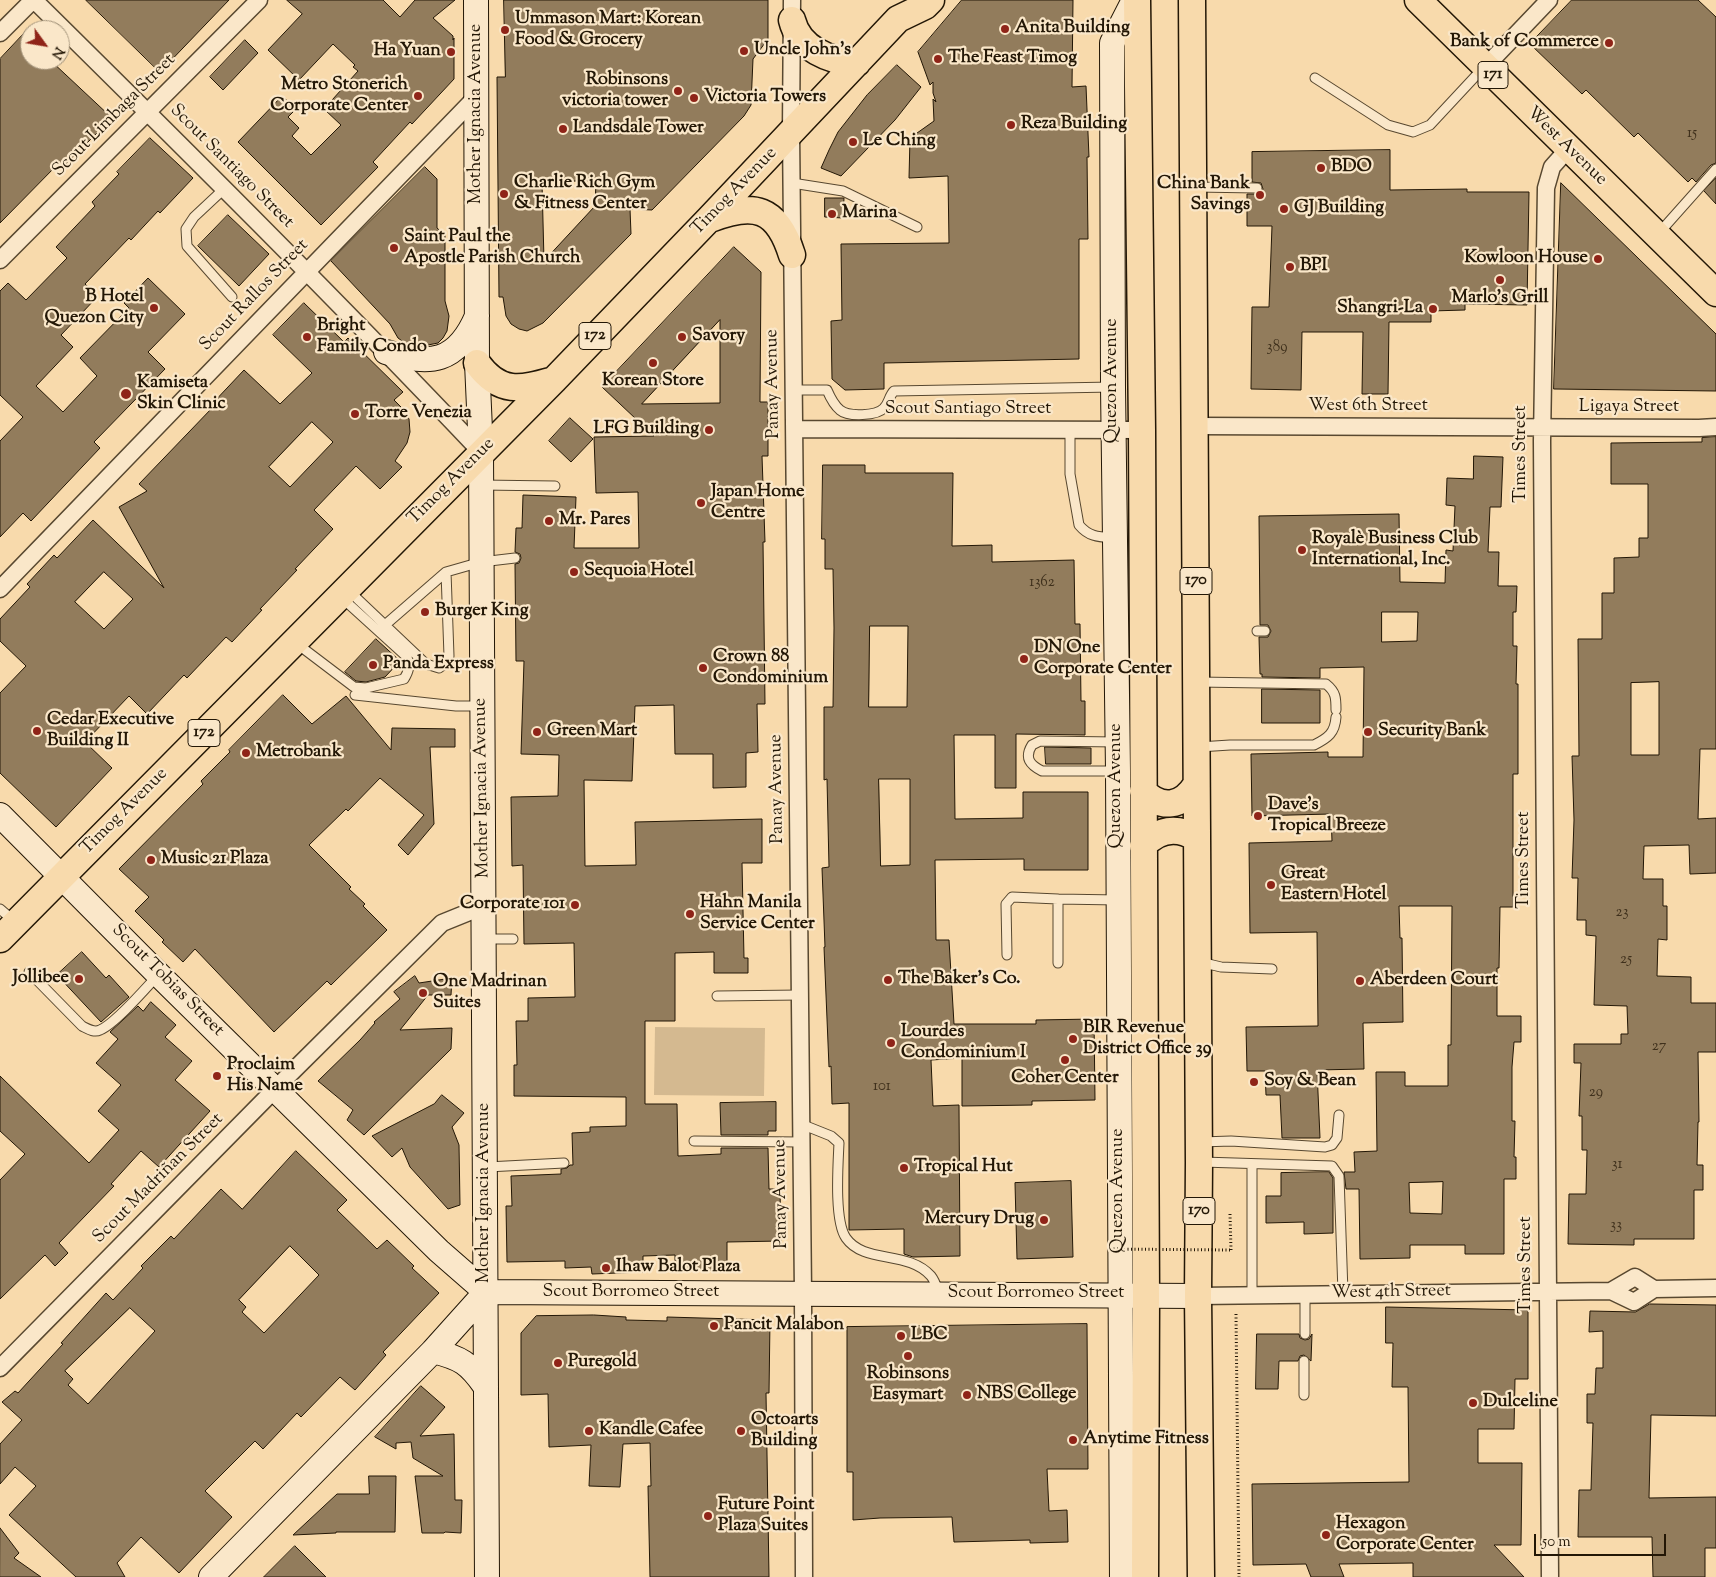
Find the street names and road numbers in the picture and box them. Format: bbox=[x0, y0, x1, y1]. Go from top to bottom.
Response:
street label: Mother Ignacia Avenue bbox=[466, 24, 488, 204]
street label: Scout Limbaga Street bbox=[49, 50, 181, 182]
road number: 171 bbox=[1478, 62, 1508, 88]
street label: Scout Santiago Street bbox=[164, 100, 298, 234]
street label: West Avenue bbox=[1521, 103, 1611, 191]
street label: Timog Avenue bbox=[688, 143, 782, 241]
street label: Scout Rallos Street bbox=[196, 235, 314, 357]
street label: Quezon Avenue bbox=[1102, 318, 1124, 444]
road number: 172 bbox=[579, 322, 611, 350]
street label: Panay Avenue bbox=[762, 329, 786, 439]
street label: West 6th Street bbox=[1308, 396, 1428, 418]
street label: Ligaya Street bbox=[1579, 397, 1679, 419]
street label: Scout Santiago Street bbox=[885, 399, 1051, 421]
street label: Times Street bbox=[1511, 405, 1533, 503]
street label: Timog Avenue bbox=[404, 434, 500, 530]
road number: 170 bbox=[1180, 568, 1212, 594]
street label: Mother Ignacia Avenue bbox=[471, 698, 495, 878]
road number: 172 bbox=[188, 720, 220, 746]
street label: Quezon Avenue bbox=[1106, 723, 1128, 849]
street label: Panay Avenue bbox=[766, 734, 790, 844]
street label: Timog Avenue bbox=[77, 764, 173, 860]
street label: Times Street bbox=[1514, 811, 1536, 909]
street label: Scout Tobias Street bbox=[106, 920, 228, 1042]
street label: Mother Ignacia Avenue bbox=[474, 1103, 496, 1283]
street label: Scout Madriñan Street bbox=[89, 1109, 229, 1249]
street label: Quezon Avenue bbox=[1108, 1128, 1130, 1254]
street label: Panay Avenue bbox=[770, 1139, 794, 1249]
road number: 170 bbox=[1183, 1198, 1215, 1224]
street label: Times Street bbox=[1516, 1216, 1538, 1314]
street label: West 4th Street bbox=[1331, 1281, 1451, 1305]
street label: Scout Borromeo Street bbox=[543, 1282, 719, 1304]
street label: Scout Borromeo Street bbox=[948, 1283, 1124, 1305]

